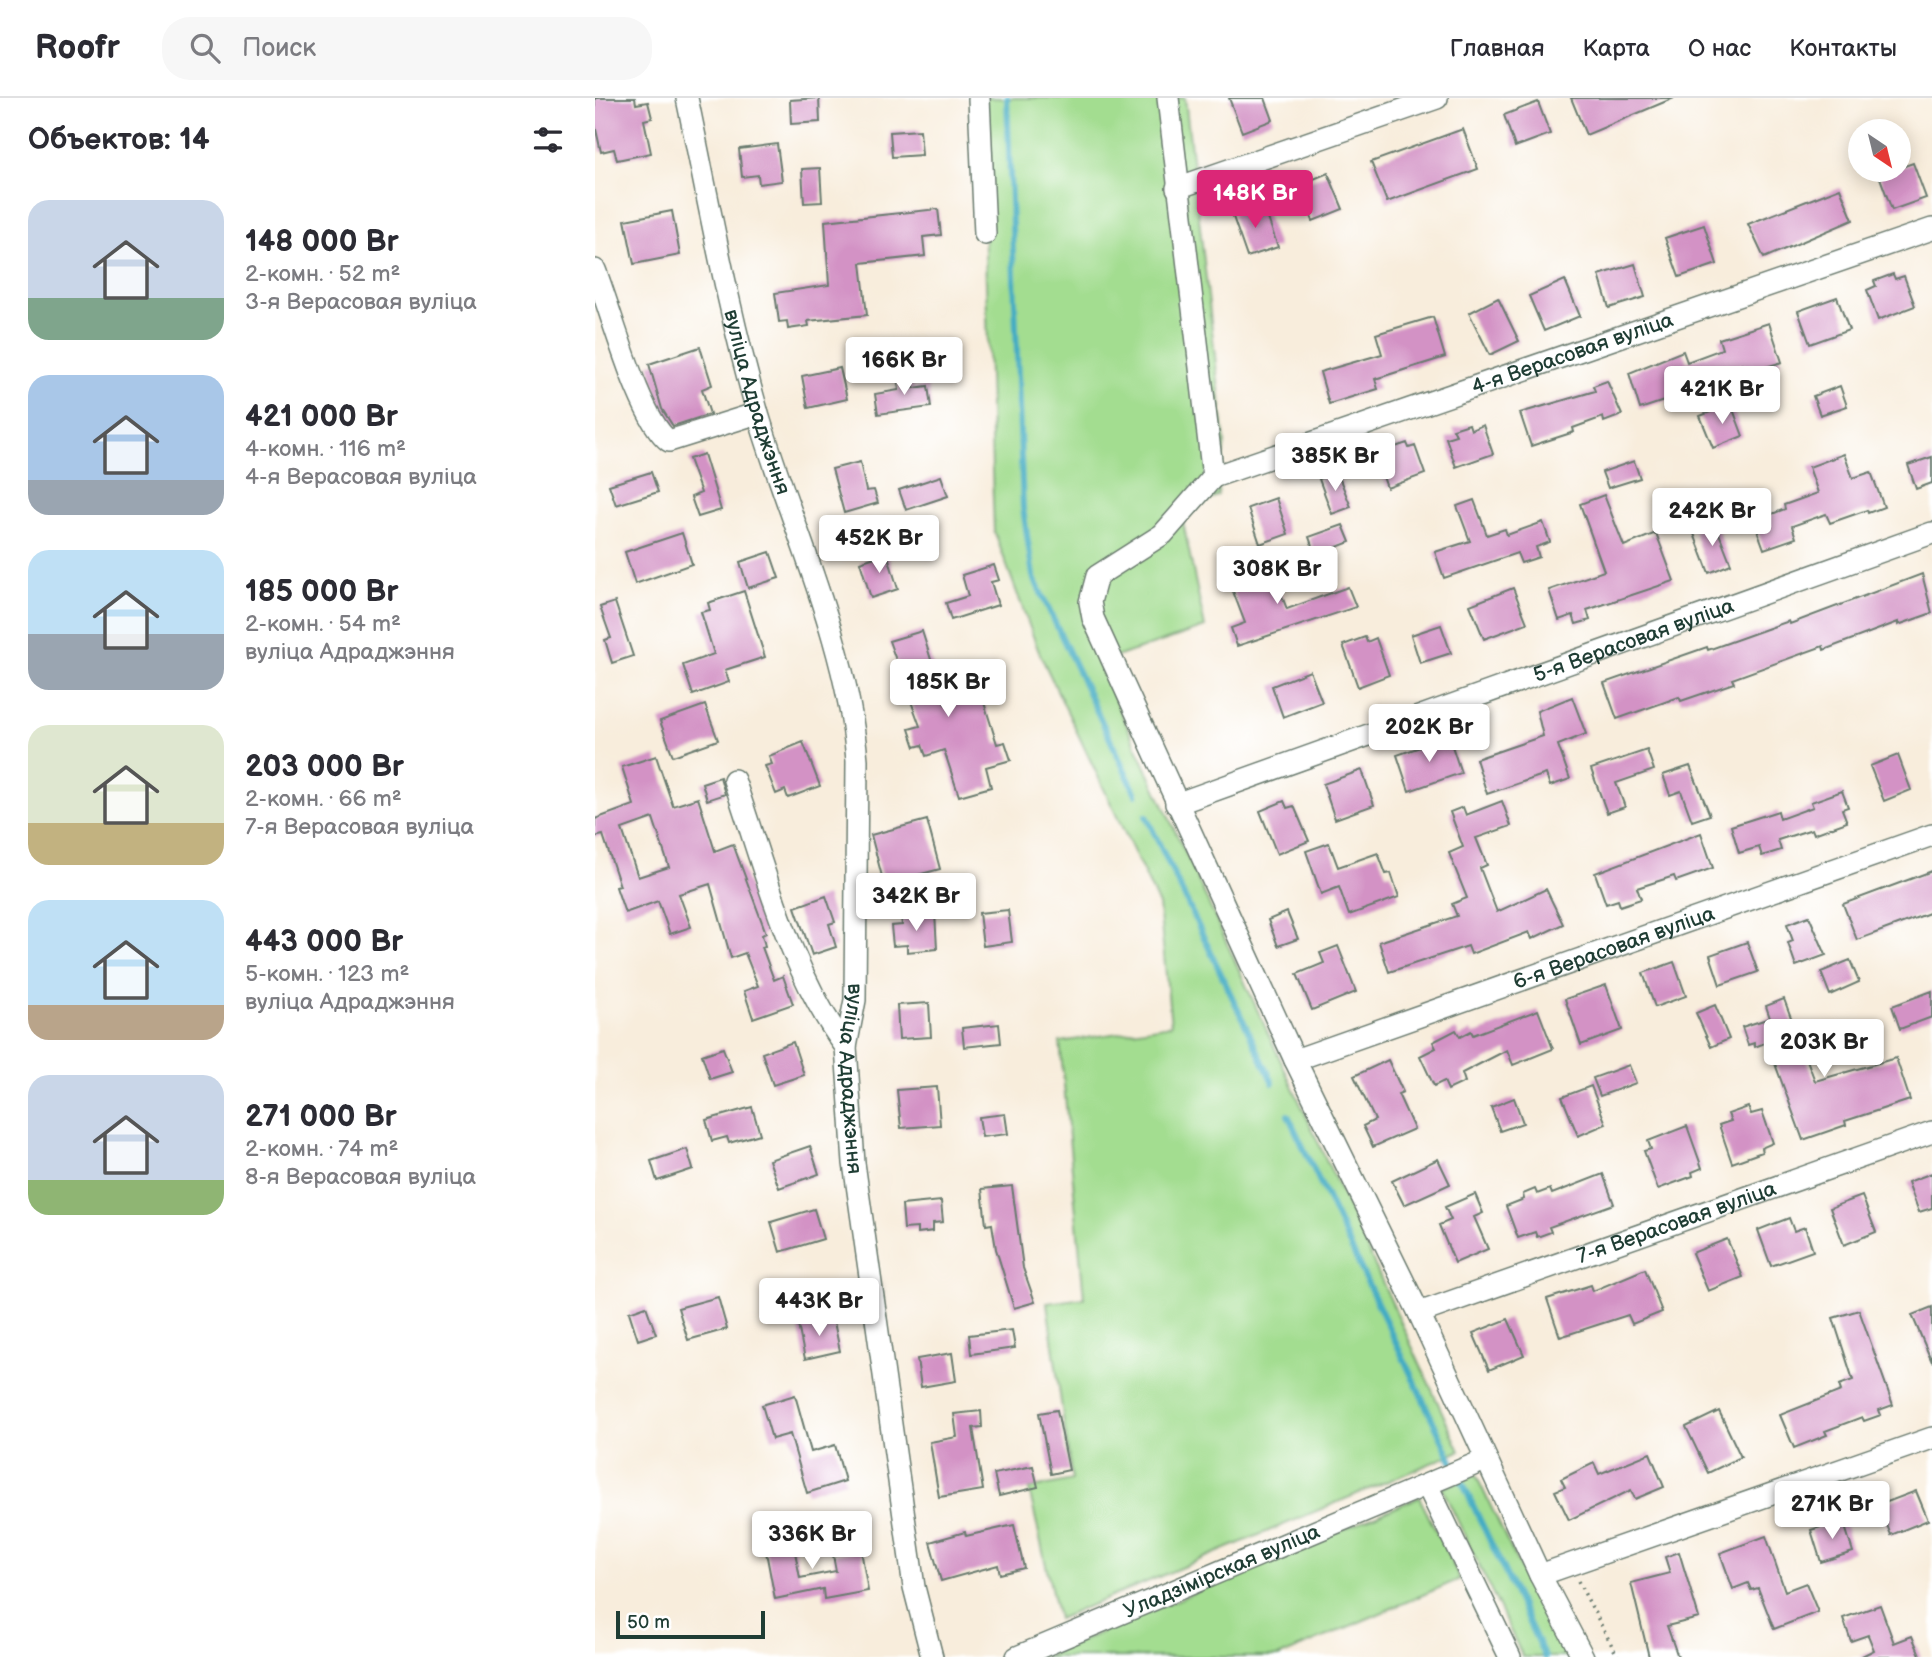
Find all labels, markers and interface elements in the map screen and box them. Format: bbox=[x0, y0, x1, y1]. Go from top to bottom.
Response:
search box bbox=[162, 17, 652, 80]
text: Roofr bbox=[35, 28, 120, 68]
icon: search bbox=[186, 29, 224, 67]
text: Поиск bbox=[242, 33, 316, 64]
text: Главная bbox=[1450, 34, 1544, 63]
text: Карта bbox=[1582, 34, 1650, 63]
text: О нас bbox=[1688, 34, 1751, 63]
text: Контакты bbox=[1789, 34, 1897, 63]
north arrow bbox=[1848, 119, 1911, 182]
map controls bbox=[1848, 119, 1911, 182]
icon: filters bbox=[529, 121, 567, 159]
text: Объектов: 14 bbox=[28, 122, 210, 158]
pin: 148K Br bbox=[1190, 170, 1320, 230]
text: 148K Br bbox=[1213, 179, 1297, 207]
text: 148 000 Br bbox=[245, 224, 399, 260]
icon: home bbox=[84, 228, 168, 312]
text: 2-комн. · 52 m² bbox=[245, 260, 400, 288]
text: 3-я Верасовая вуліца bbox=[245, 288, 477, 316]
street label: вуліца Адраджэння bbox=[718, 307, 796, 498]
street label: 4-я Верасовая вуліца bbox=[1468, 307, 1677, 400]
pin: 166K Br bbox=[839, 338, 969, 397]
text: 166K Br bbox=[862, 346, 946, 374]
pin: 421K Br bbox=[1657, 366, 1787, 426]
text: 421K Br bbox=[1680, 375, 1764, 403]
text: 421 000 Br bbox=[245, 399, 398, 435]
icon: home bbox=[84, 403, 168, 487]
pin: 385K Br bbox=[1270, 434, 1400, 493]
text: 4-комн. · 116 m² bbox=[245, 435, 406, 463]
text: 385K Br bbox=[1291, 442, 1379, 470]
text: 4-я Верасовая вуліца bbox=[245, 463, 477, 491]
pin: 242K Br bbox=[1647, 489, 1777, 548]
text: 242K Br bbox=[1668, 497, 1756, 525]
pin: 452K Br bbox=[814, 516, 944, 575]
text: 452K Br bbox=[835, 524, 923, 552]
pin: 308K Br bbox=[1212, 546, 1342, 606]
text: 308K Br bbox=[1233, 555, 1321, 583]
text: 185 000 Br bbox=[245, 574, 398, 610]
icon: home bbox=[84, 578, 168, 662]
street label: 5-я Верасовая вуліца bbox=[1530, 593, 1738, 688]
text: 2-комн. · 54 m² bbox=[245, 610, 401, 638]
text: вуліца Адраджэння bbox=[245, 638, 455, 666]
pin: 185K Br bbox=[883, 660, 1013, 719]
text: 185K Br bbox=[906, 668, 990, 696]
pin: 202K Br bbox=[1364, 704, 1494, 764]
text: 202K Br bbox=[1385, 713, 1473, 741]
text: 203 000 Br bbox=[245, 749, 404, 785]
icon: home bbox=[84, 753, 168, 837]
text: 2-комн. · 66 m² bbox=[245, 785, 402, 813]
text: 7-я Верасовая вуліца bbox=[245, 813, 474, 841]
pin: 342K Br bbox=[851, 874, 981, 933]
text: 342K Br bbox=[872, 882, 960, 910]
street label: 6-я Верасовая вуліца bbox=[1510, 901, 1718, 995]
text: 443 000 Br bbox=[245, 924, 403, 960]
icon: home bbox=[84, 928, 168, 1012]
text: 5-комн. · 123 m² bbox=[245, 960, 409, 988]
street label: вуліца Адраджэння bbox=[833, 983, 867, 1176]
text: вуліца Адраджэння bbox=[245, 988, 455, 1016]
pin: 203K Br bbox=[1759, 1020, 1889, 1079]
text: 203K Br bbox=[1780, 1028, 1868, 1056]
text: 271 000 Br bbox=[245, 1099, 397, 1135]
icon: home bbox=[84, 1103, 168, 1187]
text: 2-комн. · 74 m² bbox=[245, 1135, 398, 1163]
text: 8-я Верасовая вуліца bbox=[245, 1163, 476, 1191]
street label: 7-я Верасовая вуліца bbox=[1574, 1176, 1780, 1269]
pin: 443K Br bbox=[754, 1278, 884, 1338]
text: 443K Br bbox=[775, 1287, 863, 1315]
pin: 271K Br bbox=[1767, 1482, 1897, 1541]
text: 271K Br bbox=[1791, 1490, 1873, 1518]
pin: 336K Br bbox=[747, 1512, 877, 1571]
street label: Уладзімірская вуліца bbox=[1120, 1519, 1324, 1624]
text: 336K Br bbox=[768, 1520, 856, 1548]
scale bar bbox=[616, 1608, 765, 1640]
text: 50 m bbox=[627, 1611, 670, 1634]

